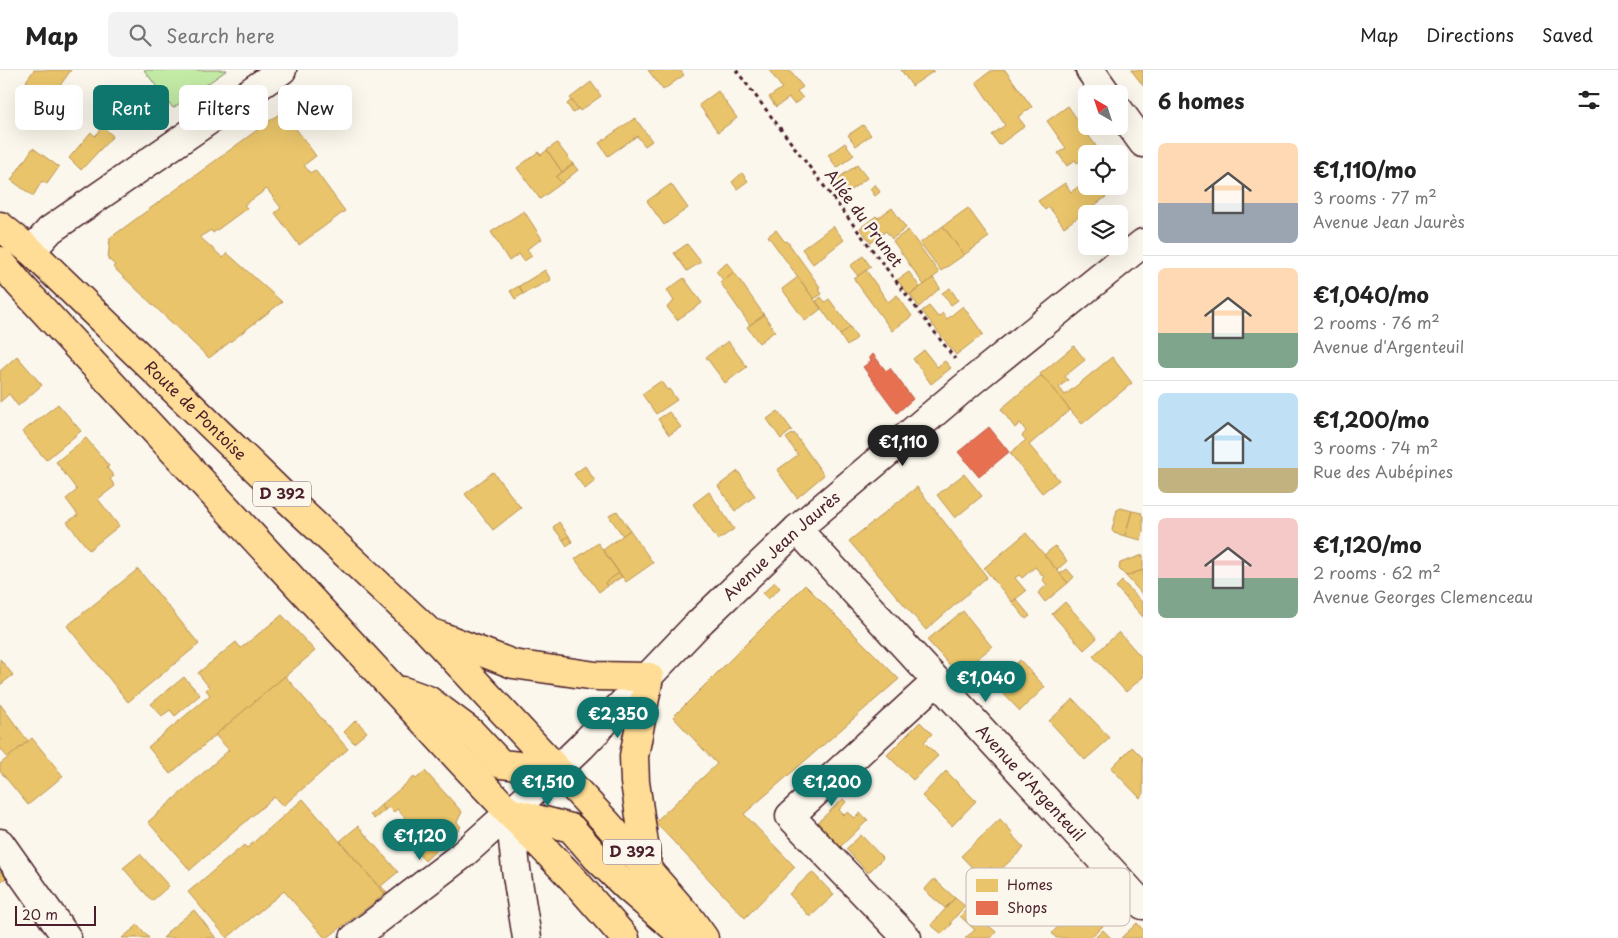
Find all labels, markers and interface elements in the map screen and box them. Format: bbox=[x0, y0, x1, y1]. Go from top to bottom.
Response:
search box bbox=[108, 12, 458, 57]
text: Map bbox=[25, 17, 78, 53]
icon: search bbox=[126, 21, 154, 49]
text: Search here bbox=[166, 21, 275, 49]
text: Map bbox=[1360, 21, 1398, 48]
text: Directions bbox=[1426, 21, 1514, 48]
text: Saved bbox=[1542, 21, 1593, 48]
text: 6 homes bbox=[1158, 84, 1244, 116]
chip: Buy bbox=[15, 85, 83, 130]
chip: Rent bbox=[93, 85, 169, 130]
chip: Filters bbox=[179, 85, 268, 130]
chip: New bbox=[278, 85, 352, 130]
north arrow bbox=[1078, 85, 1128, 135]
map controls bbox=[1078, 85, 1128, 255]
icon: filters bbox=[1575, 86, 1603, 114]
button: locate bbox=[1078, 145, 1128, 195]
text: €1,110/mo bbox=[1313, 153, 1416, 185]
street label: Allée du Prunet bbox=[820, 163, 910, 272]
icon: home bbox=[1198, 163, 1258, 223]
text: 3 rooms · 77 m² bbox=[1313, 185, 1437, 209]
button: layers bbox=[1078, 205, 1128, 255]
text: Avenue Jean Jaurès bbox=[1313, 209, 1465, 233]
text: €1,040/mo bbox=[1313, 278, 1429, 310]
icon: home bbox=[1198, 288, 1258, 348]
text: 2 rooms · 76 m² bbox=[1313, 310, 1440, 334]
text: Avenue d'Argenteuil bbox=[1313, 334, 1464, 358]
street label: Route de Pontoise bbox=[140, 354, 253, 465]
text: €1,200/mo bbox=[1313, 403, 1429, 435]
icon: home bbox=[1198, 413, 1258, 473]
pin: €1,110 bbox=[862, 424, 944, 467]
text: €1,110 bbox=[879, 429, 927, 453]
text: 3 rooms · 74 m² bbox=[1313, 435, 1438, 459]
text: Rue des Aubépines bbox=[1313, 459, 1453, 483]
road number: D 392 bbox=[253, 482, 311, 506]
street label: Avenue Jean Jaurès bbox=[717, 485, 845, 605]
text: €1,120/mo bbox=[1313, 528, 1422, 560]
icon: home bbox=[1198, 538, 1258, 598]
text: 2 rooms · 62 m² bbox=[1313, 560, 1441, 584]
text: Avenue Georges Clemenceau bbox=[1313, 584, 1533, 608]
pin: €1,040 bbox=[945, 660, 1027, 703]
text: €1,040 bbox=[957, 665, 1015, 689]
pin: €2,350 bbox=[577, 696, 659, 739]
text: €2,350 bbox=[588, 701, 648, 725]
street label: Avenue d'Argenteuil bbox=[971, 718, 1091, 846]
pin: €1,510 bbox=[507, 764, 589, 807]
pin: €1,200 bbox=[791, 764, 873, 807]
text: €1,510 bbox=[522, 769, 574, 793]
text: €1,200 bbox=[803, 769, 861, 793]
pin: €1,120 bbox=[379, 818, 461, 861]
text: €1,120 bbox=[394, 823, 446, 847]
road number: D 392 bbox=[603, 840, 661, 864]
legend bbox=[966, 868, 1130, 926]
text: Homes bbox=[1007, 874, 1053, 895]
text: Shops bbox=[1007, 897, 1047, 918]
scale bar bbox=[15, 903, 96, 926]
text: 20 m bbox=[22, 904, 58, 925]

